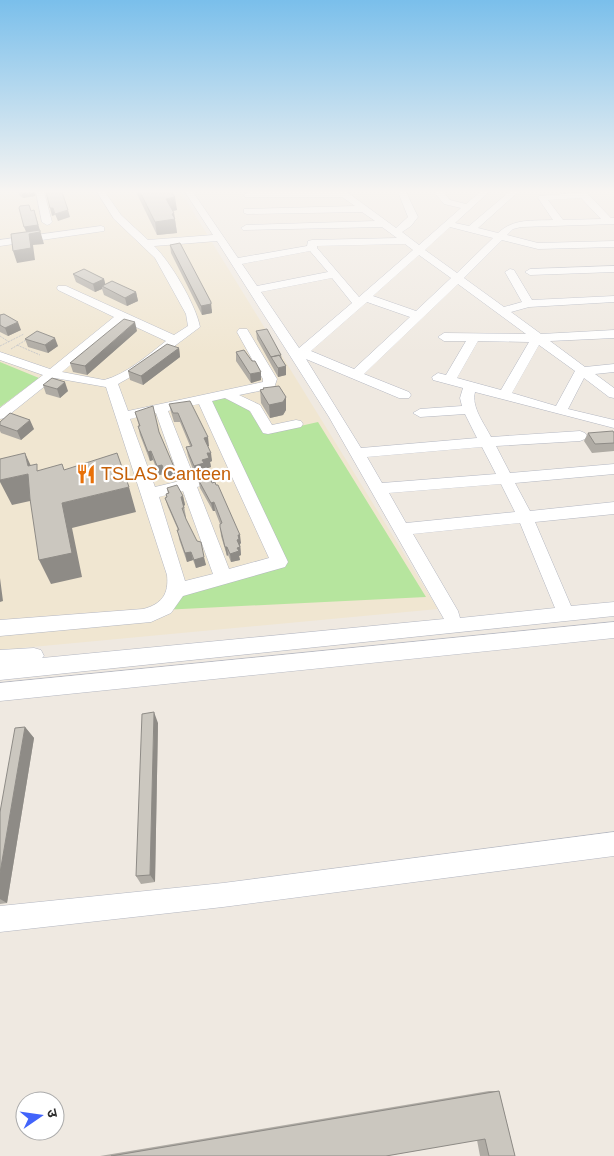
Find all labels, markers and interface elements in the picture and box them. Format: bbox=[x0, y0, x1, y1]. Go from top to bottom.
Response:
restaurant icon: TSLAS Canteen bbox=[75, 463, 97, 485]
place label: TSLAS Canteen bbox=[101, 464, 231, 484]
north arrow bbox=[15, 1091, 65, 1141]
text: उ bbox=[44, 1107, 62, 1120]

